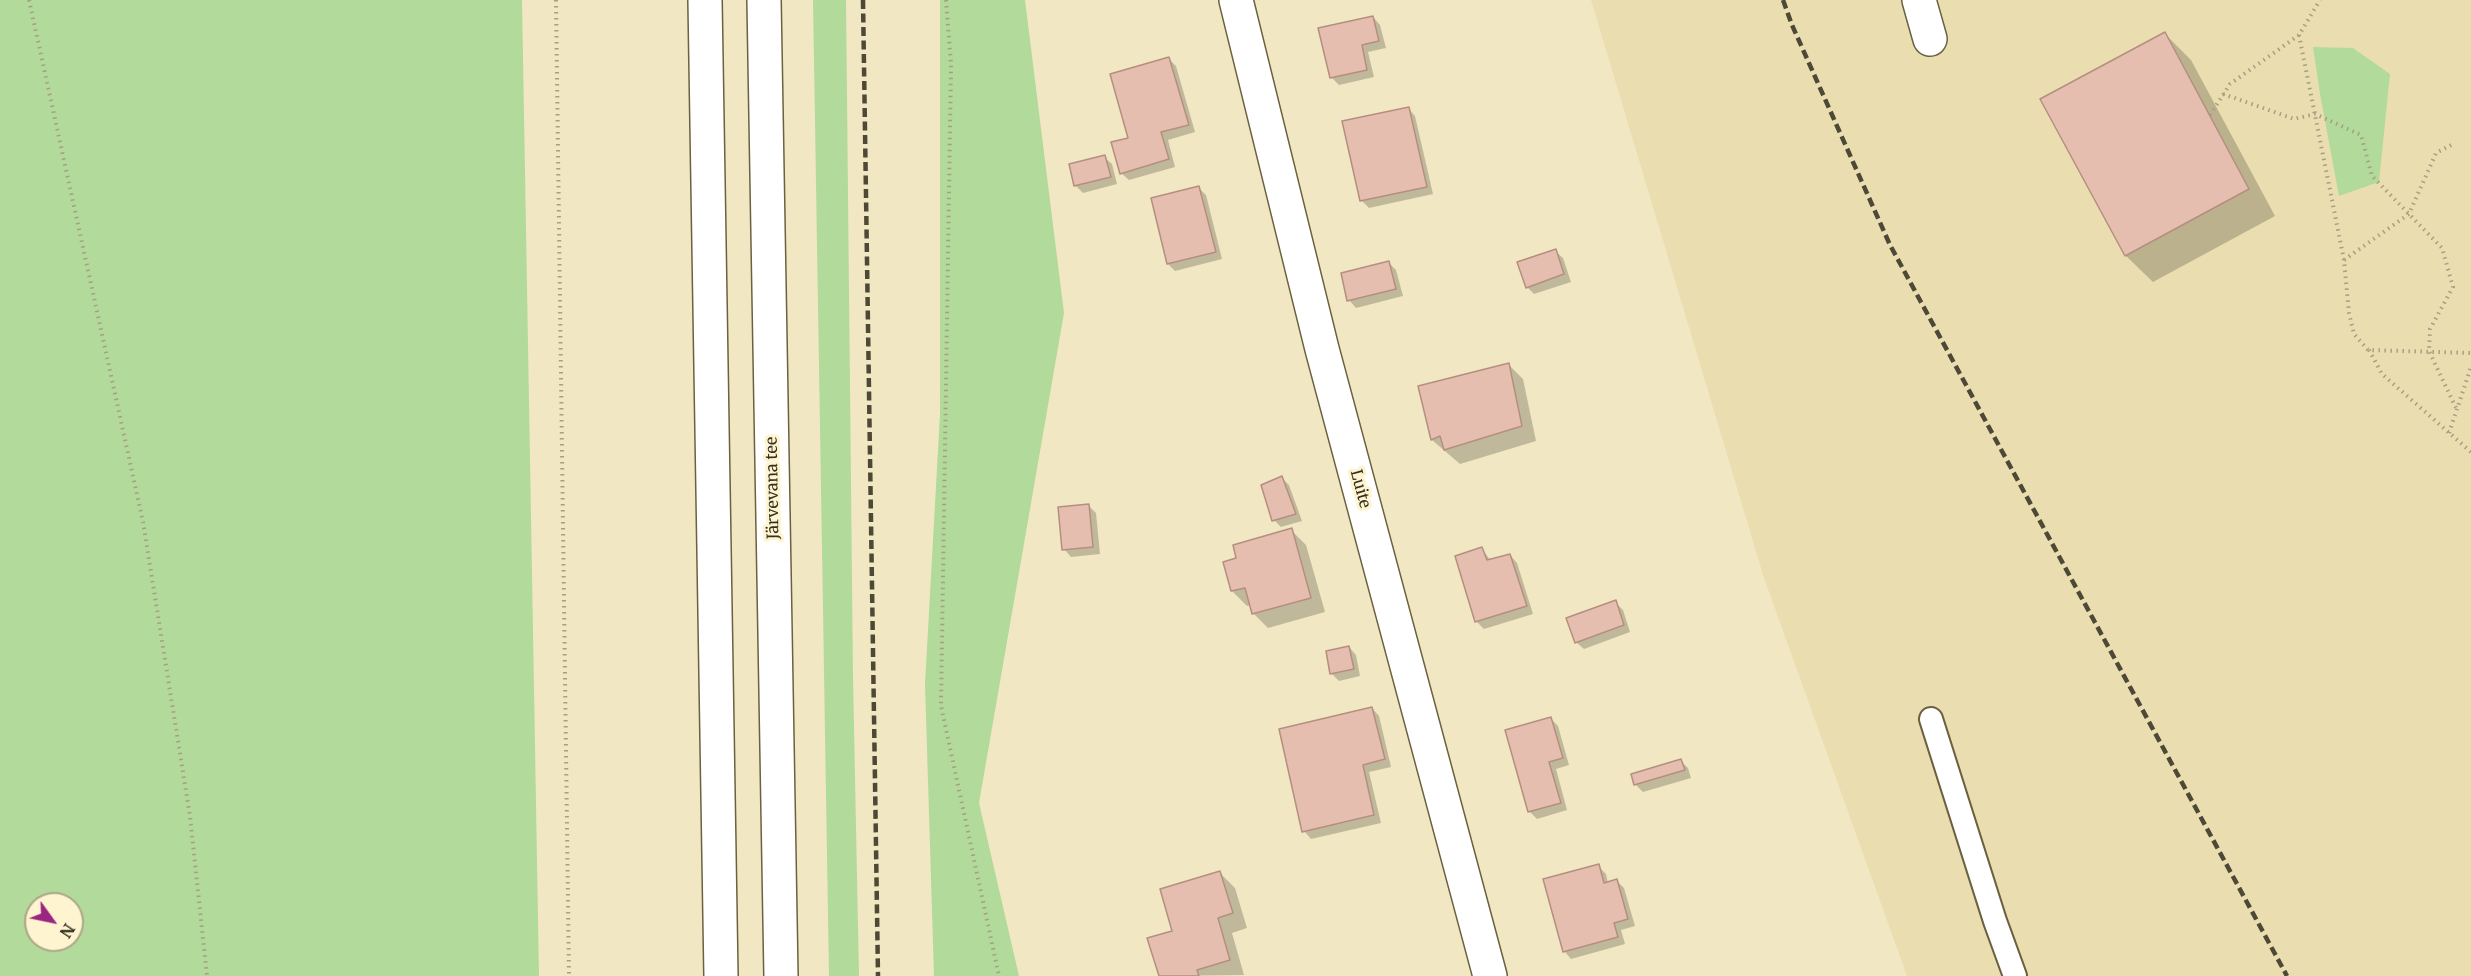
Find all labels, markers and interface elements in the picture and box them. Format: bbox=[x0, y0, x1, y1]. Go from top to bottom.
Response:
street label: Järvevana tee bbox=[763, 436, 783, 540]
street label: Luite bbox=[1346, 468, 1374, 510]
north arrow bbox=[24, 892, 84, 952]
text: N bbox=[56, 920, 79, 941]

